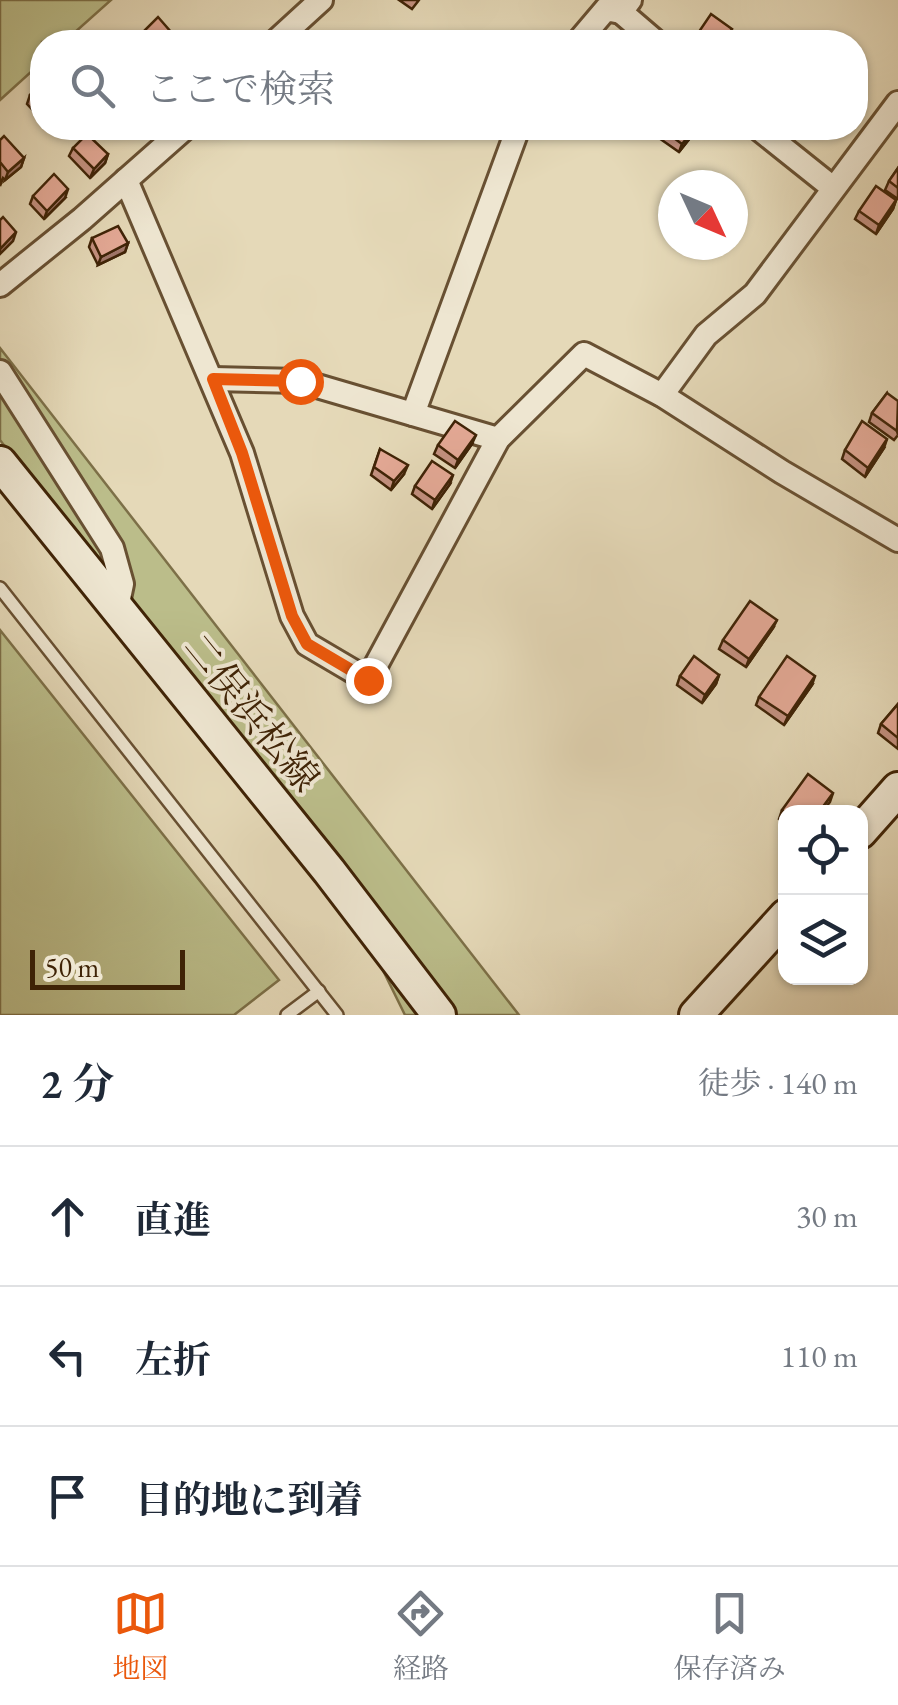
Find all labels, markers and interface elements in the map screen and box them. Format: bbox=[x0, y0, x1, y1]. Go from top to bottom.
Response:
search box bbox=[30, 30, 868, 140]
icon: search bbox=[65, 58, 120, 113]
text: ここで検索 bbox=[145, 64, 335, 113]
north arrow bbox=[658, 170, 748, 260]
route start bbox=[278, 359, 324, 405]
street label: 二俣浜松線 bbox=[173, 623, 331, 801]
route end bbox=[346, 658, 392, 704]
map controls bbox=[778, 805, 868, 985]
button: locate bbox=[778, 805, 868, 895]
button: layers bbox=[778, 895, 868, 985]
scale bar bbox=[30, 945, 185, 990]
text: 50 m bbox=[45, 949, 99, 985]
text: 2 分 bbox=[40, 1056, 114, 1111]
text: 徒歩 · 140 m bbox=[697, 1062, 858, 1104]
icon: ahead bbox=[40, 1189, 95, 1244]
text: 直進 bbox=[135, 1195, 211, 1244]
text: 30 m bbox=[796, 1195, 858, 1237]
icon: left bbox=[40, 1329, 95, 1384]
text: 左折 bbox=[135, 1335, 211, 1384]
text: 110 m bbox=[781, 1335, 858, 1377]
icon: arrive bbox=[40, 1469, 95, 1524]
text: 目的地に到着 bbox=[135, 1475, 363, 1524]
tab: 地図 bbox=[112, 1586, 168, 1686]
tab: 経路 bbox=[393, 1586, 449, 1686]
tab: 保存済み bbox=[674, 1586, 786, 1686]

